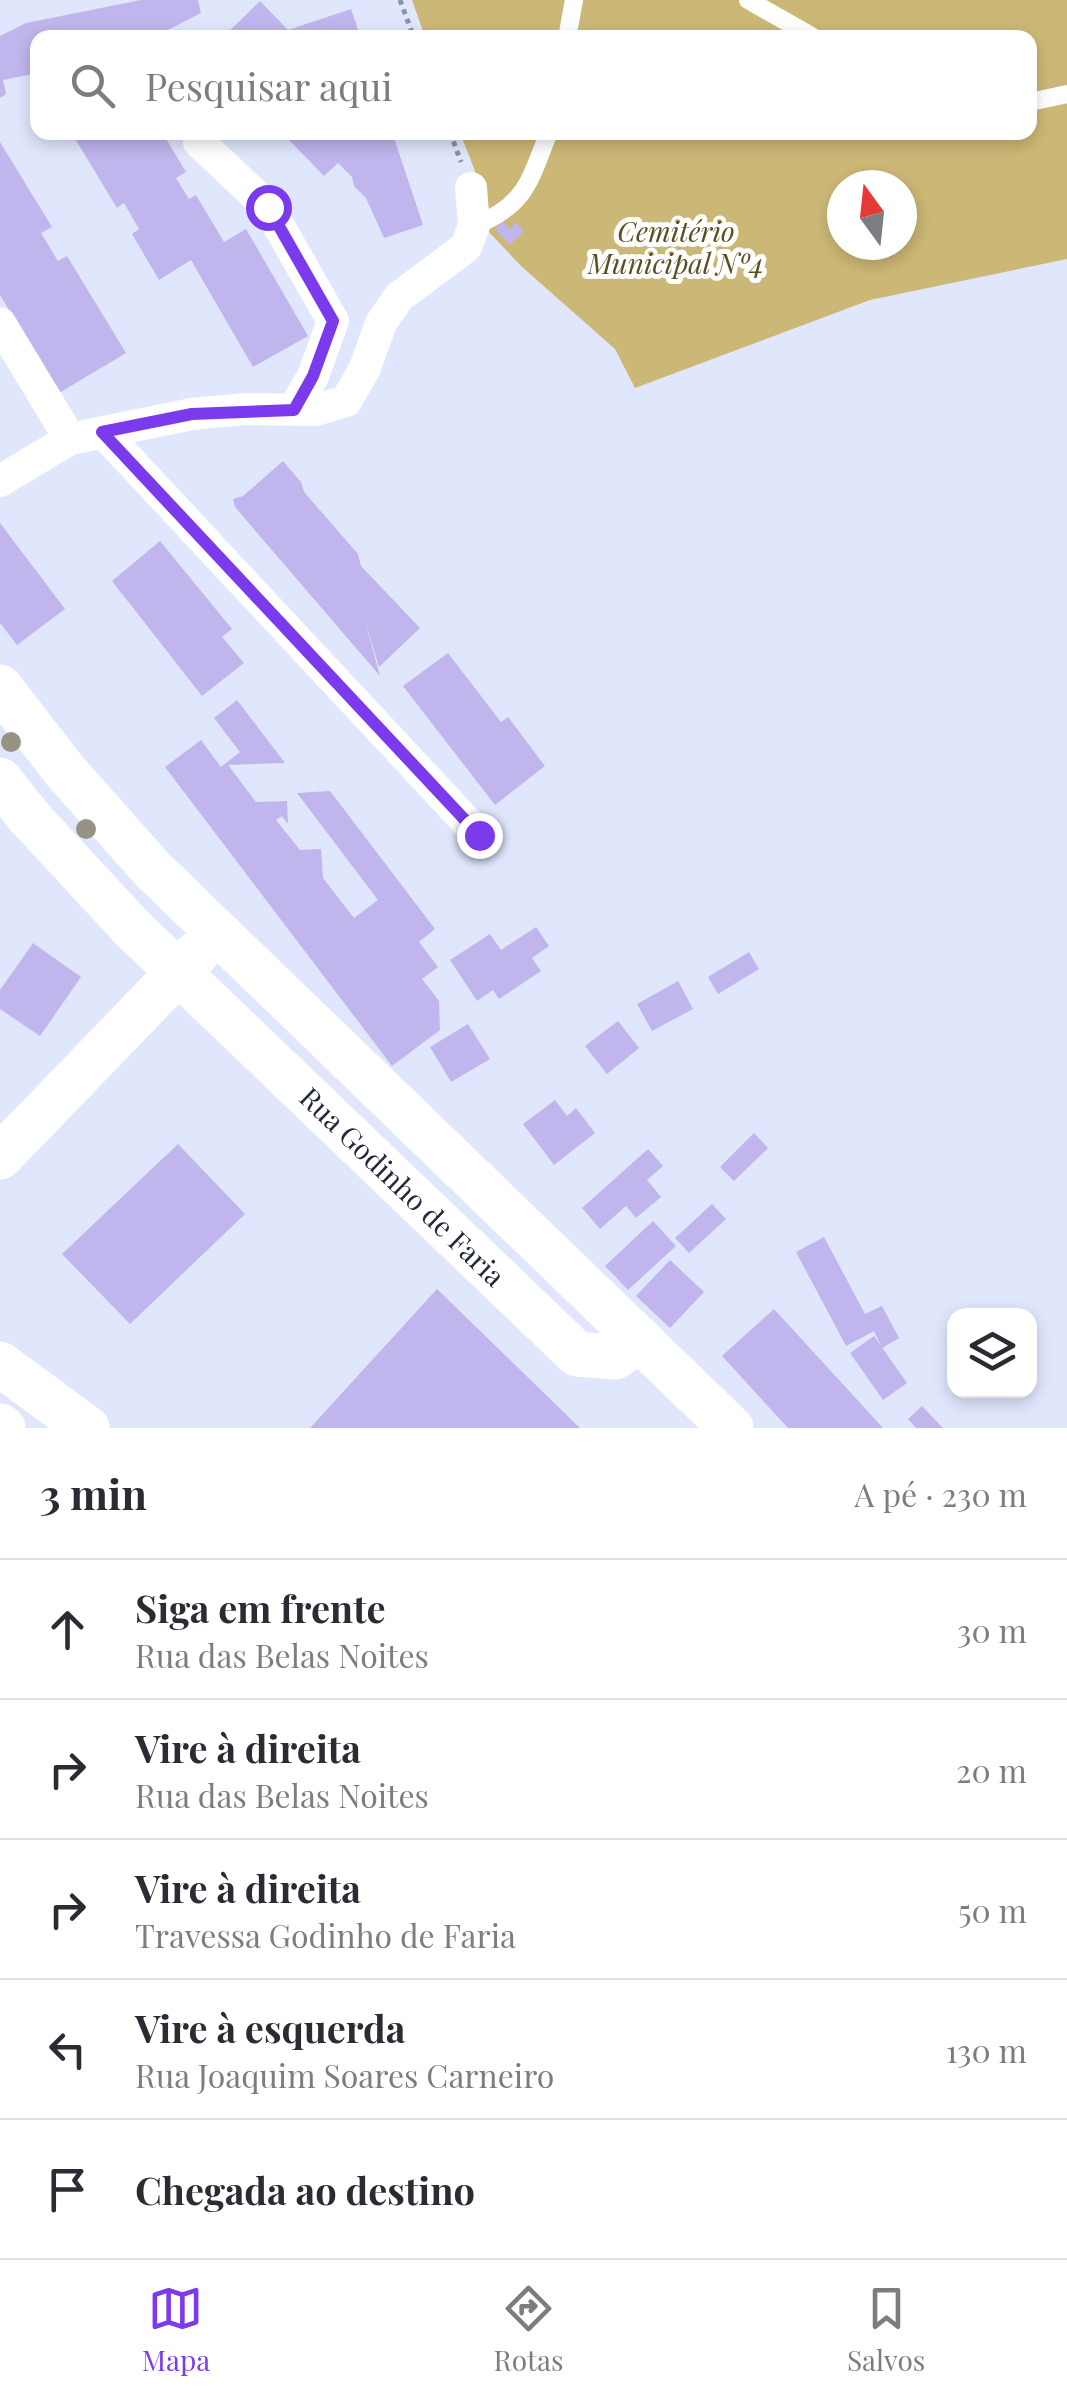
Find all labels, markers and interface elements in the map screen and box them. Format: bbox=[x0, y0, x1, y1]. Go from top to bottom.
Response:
search box bbox=[30, 30, 1037, 140]
icon: search bbox=[65, 58, 120, 113]
text: Pesquisar aqui bbox=[145, 60, 393, 111]
north arrow bbox=[827, 170, 917, 260]
route start bbox=[246, 185, 292, 231]
park label: Cemitério Municipal Nº4 bbox=[587, 212, 764, 281]
route end bbox=[457, 813, 503, 859]
street label: Rua Godinho de Faria bbox=[293, 1078, 514, 1294]
map controls bbox=[947, 1308, 1037, 1398]
button: layers bbox=[947, 1308, 1037, 1398]
text: 3 min bbox=[40, 1465, 147, 1521]
text: A pé · 230 m bbox=[854, 1472, 1027, 1515]
text: Siga em frente bbox=[135, 1582, 386, 1633]
icon: ahead bbox=[40, 1602, 95, 1657]
text: 30 m bbox=[957, 1608, 1027, 1651]
text: Rua das Belas Noites bbox=[135, 1633, 429, 1676]
text: Vire à direita bbox=[135, 1722, 361, 1773]
icon: right bbox=[40, 1742, 95, 1797]
text: 20 m bbox=[956, 1748, 1027, 1791]
text: Rua das Belas Noites bbox=[135, 1773, 429, 1816]
text: Vire à direita bbox=[135, 1862, 361, 1913]
icon: right bbox=[40, 1882, 95, 1937]
text: 50 m bbox=[958, 1888, 1027, 1931]
text: Travessa Godinho de Faria bbox=[135, 1913, 516, 1956]
text: Vire à esquerda bbox=[135, 2002, 405, 2053]
icon: left bbox=[40, 2022, 95, 2077]
text: 130 m bbox=[946, 2028, 1027, 2071]
text: Rua Joaquim Soares Carneiro bbox=[135, 2053, 554, 2096]
icon: arrive bbox=[40, 2162, 95, 2217]
text: Chegada ao destino bbox=[135, 2164, 475, 2215]
tab: Mapa bbox=[142, 2281, 210, 2378]
tab: Rotas bbox=[494, 2281, 563, 2378]
tab: Salvos bbox=[847, 2281, 925, 2378]

